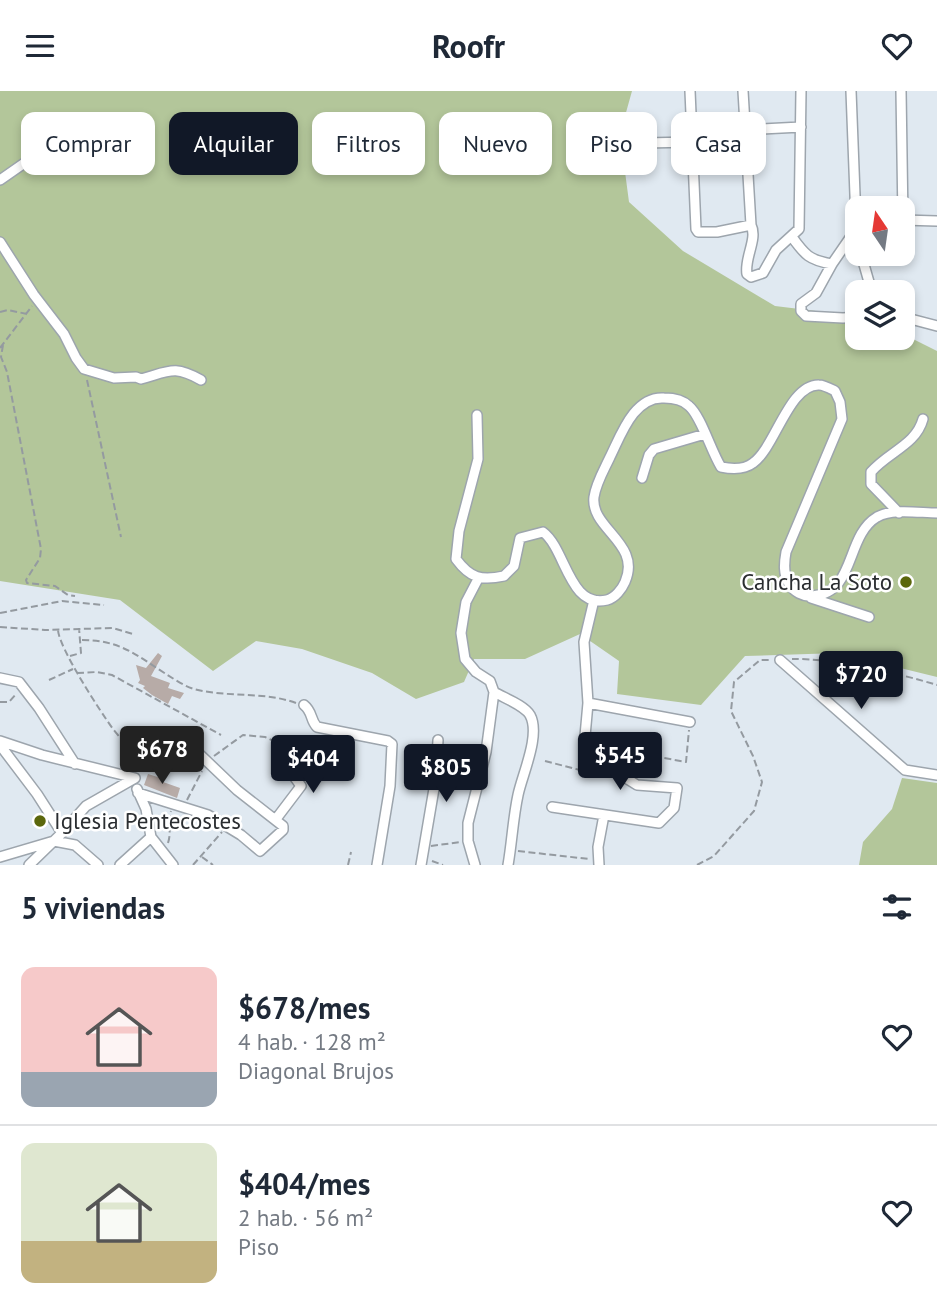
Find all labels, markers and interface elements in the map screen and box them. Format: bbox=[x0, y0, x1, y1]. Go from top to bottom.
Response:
text: Roofr bbox=[432, 25, 505, 67]
icon: menu bbox=[21, 27, 59, 65]
icon: heart bbox=[878, 27, 916, 65]
chip: Comprar bbox=[21, 112, 155, 175]
chip: Alquilar bbox=[169, 112, 298, 175]
chip: Filtros bbox=[312, 112, 425, 175]
chip: Nuevo bbox=[439, 112, 552, 175]
chip: Piso bbox=[566, 112, 657, 175]
chip: Casa bbox=[671, 112, 766, 175]
north arrow bbox=[845, 196, 915, 266]
map controls bbox=[845, 196, 915, 350]
button: layers bbox=[845, 280, 915, 350]
place label: Cancha La Soto bbox=[741, 567, 892, 596]
marker: Cancha La Soto bbox=[898, 574, 914, 590]
pin: $720 bbox=[820, 651, 902, 711]
text: $720 bbox=[835, 659, 887, 688]
pin: $678 bbox=[121, 727, 203, 786]
pin: $545 bbox=[579, 733, 661, 792]
text: $678 bbox=[136, 734, 188, 763]
pin: $404 bbox=[272, 735, 354, 795]
text: $545 bbox=[594, 740, 646, 769]
text: $404 bbox=[287, 743, 339, 772]
pin: $805 bbox=[405, 745, 487, 804]
text: $805 bbox=[420, 752, 472, 781]
place label: Iglesia Pentecostes bbox=[54, 806, 241, 835]
marker: Iglesia Pentecostes bbox=[32, 813, 48, 829]
text: 5 viviendas bbox=[21, 888, 165, 927]
icon: filters bbox=[878, 888, 916, 926]
text: $678/mes bbox=[238, 988, 370, 1027]
icon: home bbox=[77, 995, 161, 1079]
icon: heart bbox=[878, 1018, 916, 1056]
text: 4 hab. · 128 m² bbox=[238, 1027, 386, 1056]
text: Diagonal Brujos bbox=[238, 1056, 394, 1085]
text: $404/mes bbox=[238, 1164, 370, 1203]
icon: home bbox=[77, 1171, 161, 1255]
icon: heart bbox=[878, 1194, 916, 1232]
text: 2 hab. · 56 m² bbox=[238, 1203, 373, 1232]
text: Piso bbox=[238, 1232, 279, 1261]

